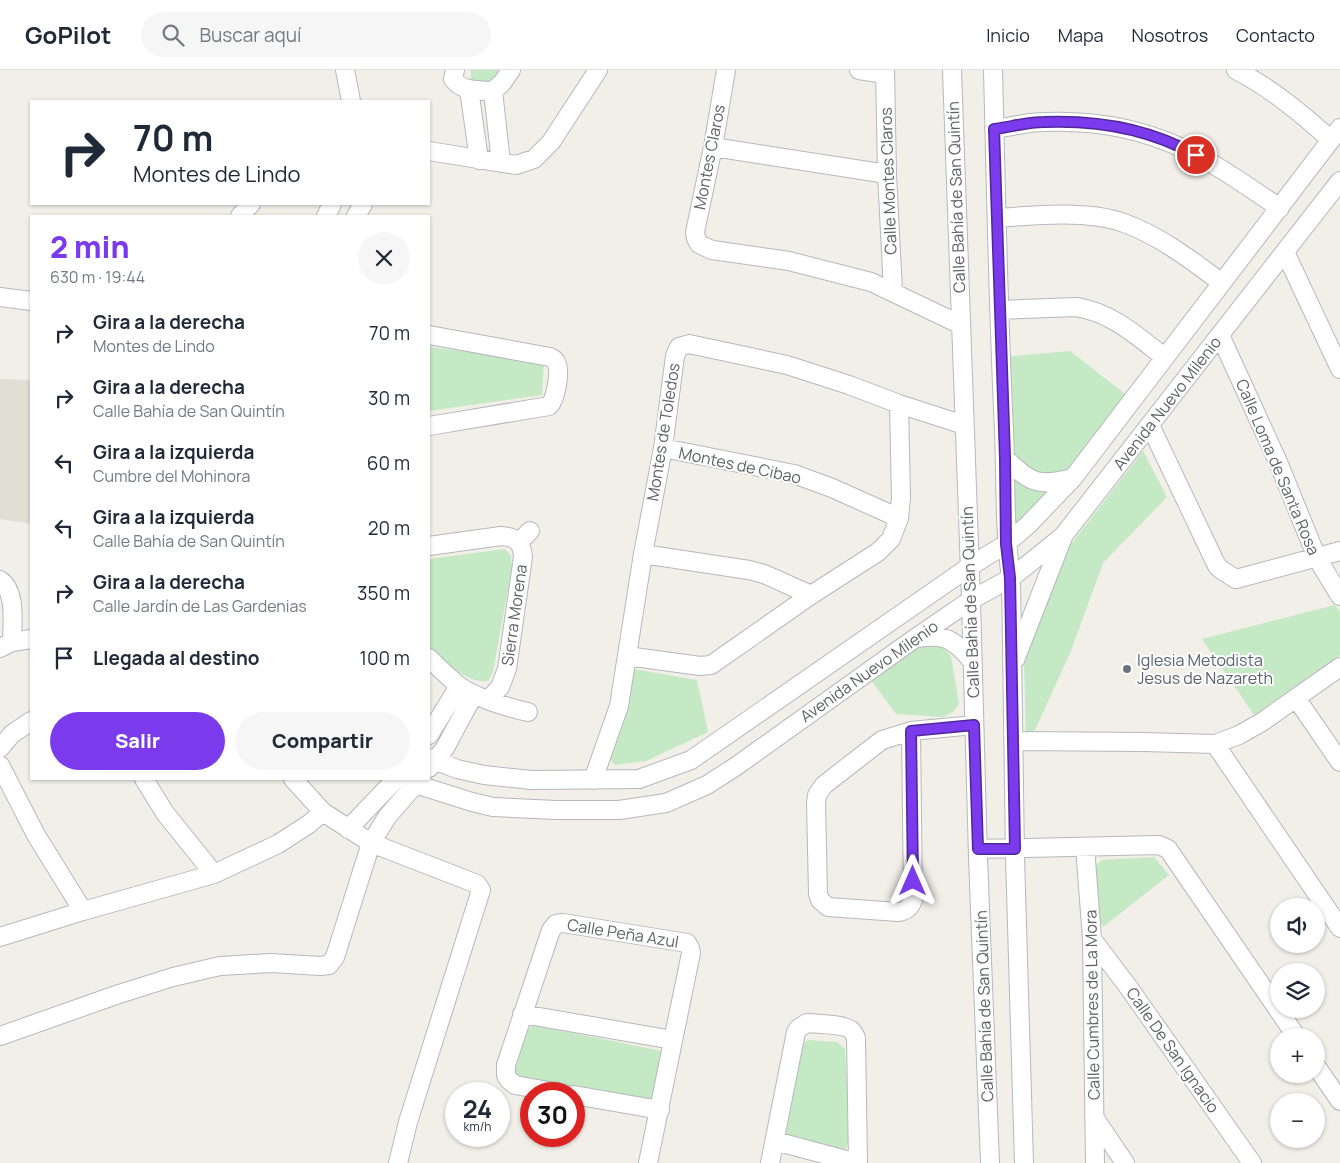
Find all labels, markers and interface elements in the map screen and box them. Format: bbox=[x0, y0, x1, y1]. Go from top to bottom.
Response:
search box bbox=[141, 12, 491, 57]
text: GoPilot bbox=[25, 18, 111, 51]
icon: search bbox=[159, 21, 187, 49]
text: Buscar aquí bbox=[199, 22, 302, 48]
text: Inicio bbox=[986, 23, 1030, 47]
text: Mapa bbox=[1058, 23, 1104, 47]
text: Nosotros bbox=[1132, 23, 1208, 47]
text: Contacto bbox=[1236, 23, 1315, 47]
street label: Calle Bahía de San Quintín bbox=[942, 101, 970, 293]
street label: Montes Claros bbox=[688, 102, 730, 212]
street label: Calle Montes Claros bbox=[874, 107, 902, 255]
text: 70 m bbox=[133, 114, 213, 162]
icon: right bbox=[50, 120, 115, 185]
pin bbox=[1175, 134, 1217, 176]
icon: arrive bbox=[1182, 141, 1210, 169]
text: Montes de Lindo bbox=[133, 159, 300, 189]
text: 2 min bbox=[50, 226, 130, 267]
button: close bbox=[358, 232, 410, 284]
text: 630 m · 19:44 bbox=[50, 266, 145, 288]
text: Gira a la derecha bbox=[93, 309, 245, 335]
icon: right bbox=[50, 319, 78, 347]
text: 70 m bbox=[369, 320, 410, 346]
street label: Avenida Nuevo Milenio bbox=[1108, 332, 1226, 474]
text: Montes de Lindo bbox=[93, 335, 215, 357]
street label: Montes de Toledos bbox=[641, 361, 685, 503]
text: Gira a la derecha bbox=[93, 374, 245, 400]
street label: Calle Loma de Santa Rosa bbox=[1231, 376, 1325, 558]
icon: right bbox=[50, 384, 78, 412]
text: 30 m bbox=[368, 385, 410, 411]
text: Calle Bahía de San Quintín bbox=[93, 400, 285, 422]
text: Gira a la izquierda bbox=[93, 439, 254, 465]
street label: Montes de Cibao bbox=[677, 441, 803, 489]
icon: left bbox=[50, 449, 78, 477]
text: 60 m bbox=[367, 450, 410, 476]
text: Cumbre del Mohinora bbox=[93, 465, 250, 487]
text: Gira a la izquierda bbox=[93, 504, 254, 530]
street label: Calle Bahía de San Quintín bbox=[956, 506, 984, 698]
icon: left bbox=[50, 514, 78, 542]
text: 20 m bbox=[368, 515, 410, 541]
text: Calle Bahía de San Quintín bbox=[93, 530, 285, 552]
street label: Sierra Morena bbox=[496, 563, 532, 667]
text: Gira a la derecha bbox=[93, 569, 245, 595]
icon: right bbox=[50, 579, 78, 607]
text: 350 m bbox=[357, 580, 410, 606]
text: Calle Jardín de Las Gardenias bbox=[93, 595, 307, 617]
street label: Avenida Nuevo Milenio bbox=[796, 615, 942, 727]
icon: arrive bbox=[50, 644, 78, 672]
text: Llegada al destino bbox=[93, 645, 260, 671]
text: 100 m bbox=[359, 645, 410, 671]
place label: Iglesia Metodista Jesus de Nazareth bbox=[1137, 649, 1273, 689]
marker: Iglesia Metodista Jesus de Nazareth bbox=[1121, 663, 1133, 675]
button: Salir bbox=[50, 712, 225, 770]
button: Compartir bbox=[235, 712, 410, 770]
position arrow bbox=[886, 854, 938, 906]
map controls bbox=[1270, 898, 1325, 1148]
button: sound bbox=[1270, 898, 1325, 953]
street label: Calle Bahía de San Quintín bbox=[970, 910, 998, 1102]
street label: Calle Cumbres de La Mora bbox=[1079, 910, 1105, 1100]
street label: Calle Peña Azul bbox=[566, 913, 680, 953]
button: layers bbox=[1270, 963, 1325, 1018]
street label: Calle De San Ignacio bbox=[1121, 983, 1225, 1117]
button: + bbox=[1270, 1028, 1325, 1083]
speed limit sign: 30 bbox=[520, 1082, 585, 1147]
text: 24 bbox=[463, 1091, 492, 1126]
button: − bbox=[1270, 1093, 1325, 1148]
text: km/h bbox=[464, 1118, 491, 1135]

